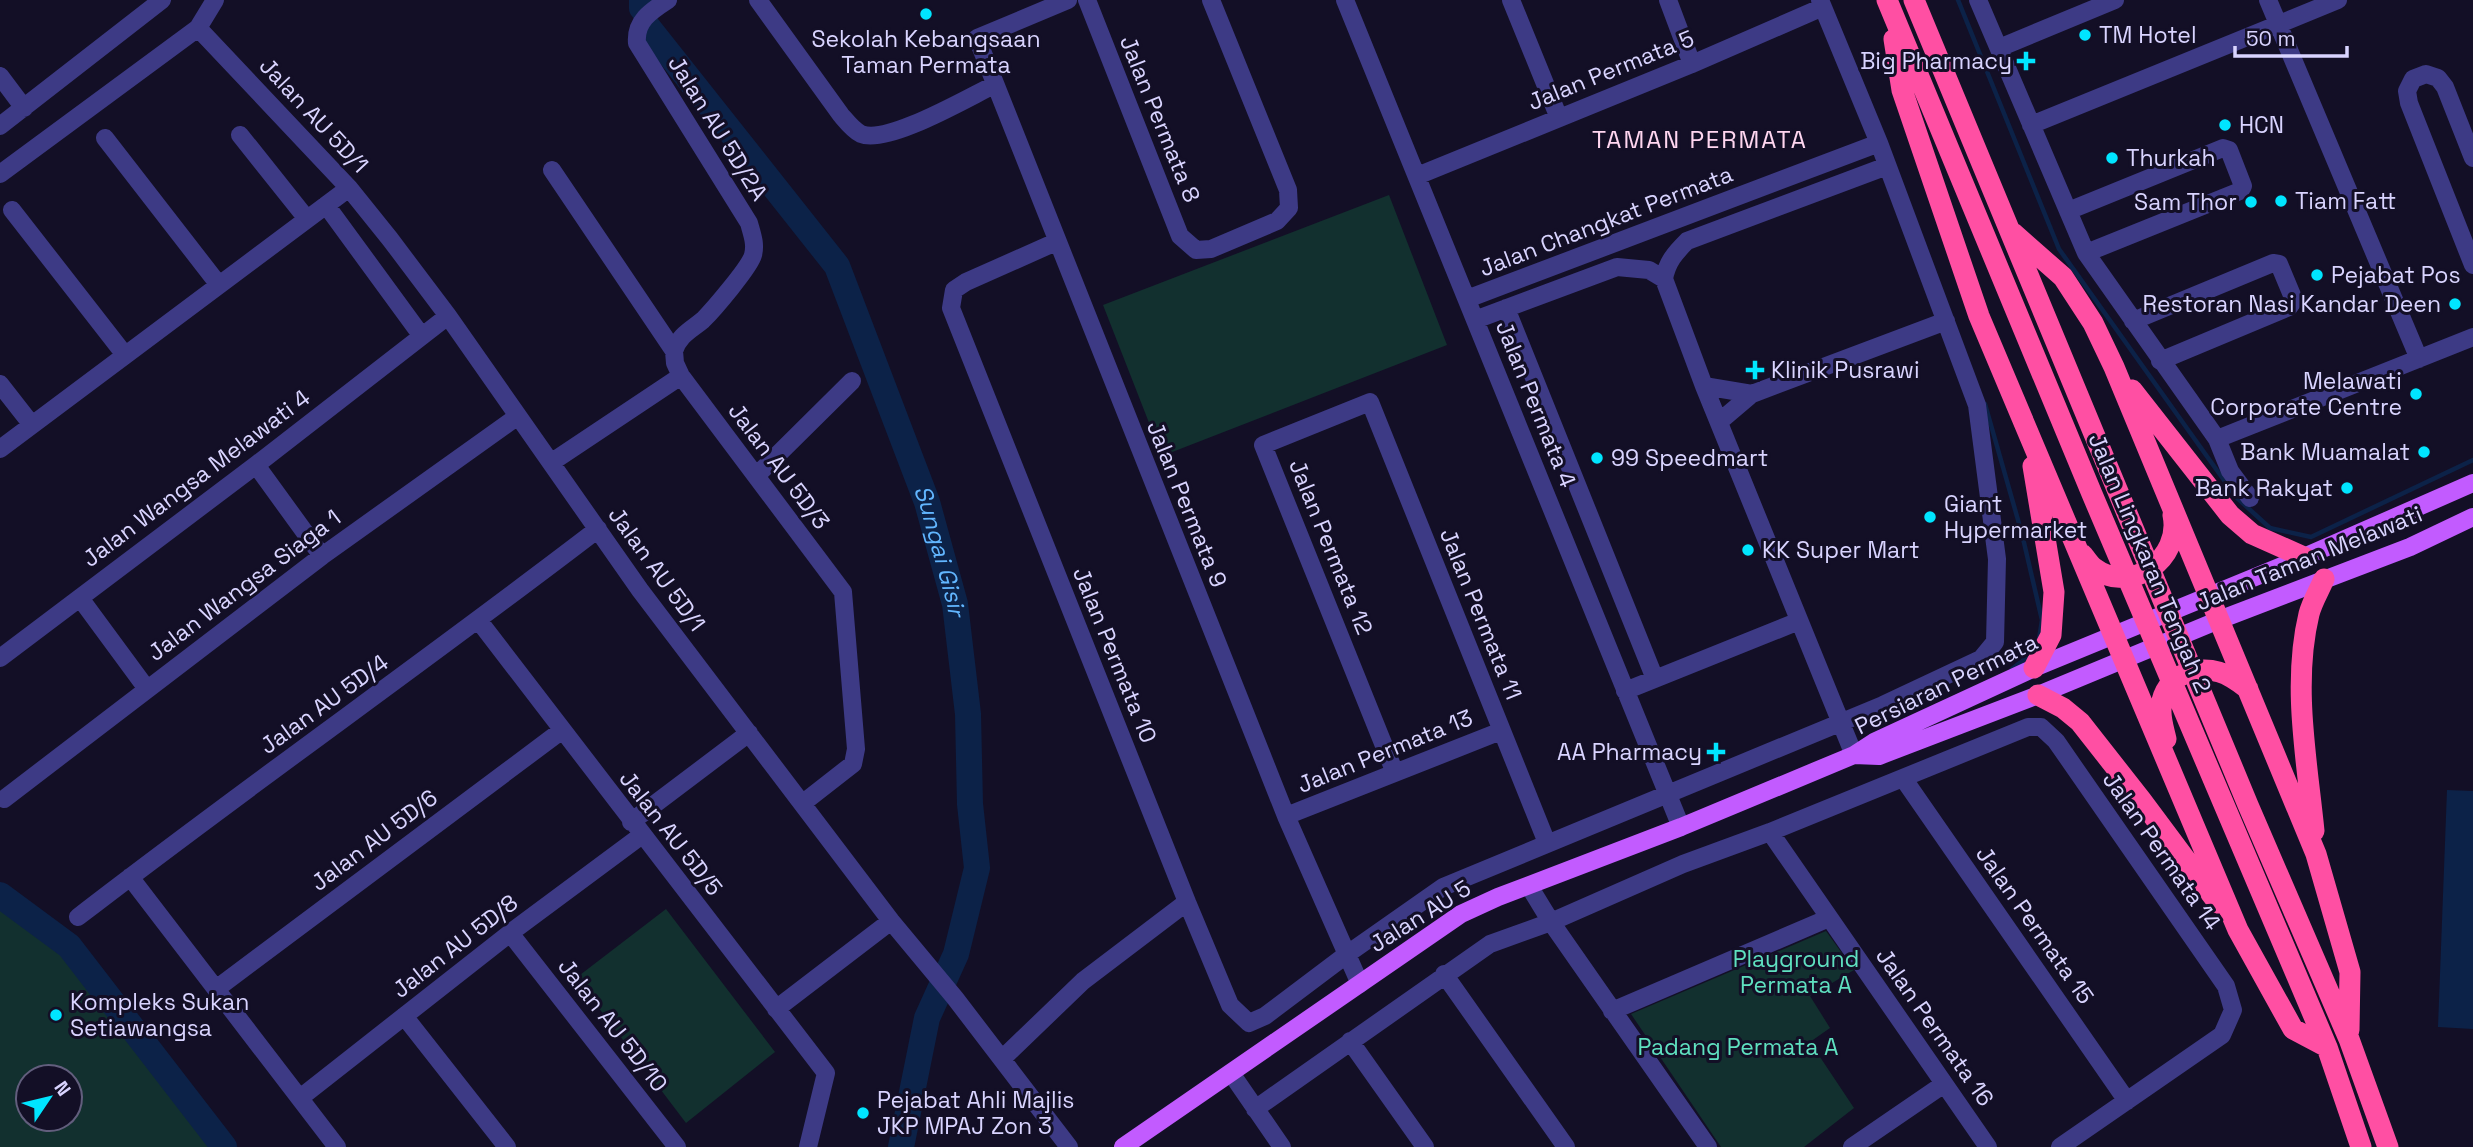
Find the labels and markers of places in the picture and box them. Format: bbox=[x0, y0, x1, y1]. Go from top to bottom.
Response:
marker: Sekolah Kebangsaan Taman Permata bbox=[918, 6, 934, 22]
place label: TM Hotel bbox=[2099, 20, 2197, 50]
place label: Sekolah Kebangsaan Taman Permata bbox=[811, 24, 1041, 80]
marker: TM Hotel bbox=[2077, 27, 2093, 43]
place label: Big Pharmacy bbox=[1860, 46, 2012, 76]
marker: Big Pharmacy bbox=[2018, 53, 2034, 69]
place label: HCN bbox=[2239, 110, 2284, 140]
marker: HCN bbox=[2217, 117, 2233, 133]
place label: Thurkah bbox=[2126, 143, 2216, 173]
marker: Thurkah bbox=[2104, 150, 2120, 166]
place label: Tiam Fatt bbox=[2295, 186, 2396, 216]
place label: Sam Thor bbox=[2134, 187, 2237, 217]
marker: Tiam Fatt bbox=[2273, 193, 2289, 209]
marker: Sam Thor bbox=[2243, 194, 2259, 210]
place label: Pejabat Pos bbox=[2331, 260, 2461, 290]
marker: Pejabat Pos bbox=[2309, 267, 2325, 283]
place label: Restoran Nasi Kandar Deen bbox=[2142, 289, 2441, 319]
marker: Restoran Nasi Kandar Deen bbox=[2447, 296, 2463, 312]
place label: Klinik Pusrawi bbox=[1771, 355, 1920, 385]
marker: Klinik Pusrawi bbox=[1745, 360, 1765, 380]
place label: Melawati Corporate Centre bbox=[2210, 366, 2402, 422]
marker: Melawati Corporate Centre bbox=[2408, 386, 2424, 402]
place label: Bank Muamalat bbox=[2240, 437, 2410, 467]
place label: 99 Speedmart bbox=[1611, 443, 1768, 473]
marker: Bank Muamalat bbox=[2416, 444, 2432, 460]
marker: 99 Speedmart bbox=[1589, 450, 1605, 466]
place label: Bank Rakyat bbox=[2195, 473, 2333, 503]
marker: Bank Rakyat bbox=[2339, 480, 2355, 496]
place label: Giant Hypermarket bbox=[1944, 489, 2087, 545]
marker: Giant Hypermarket bbox=[1922, 509, 1938, 525]
place label: KK Super Mart bbox=[1762, 535, 1920, 565]
marker: KK Super Mart bbox=[1740, 542, 1756, 558]
place label: AA Pharmacy bbox=[1557, 737, 1702, 767]
marker: AA Pharmacy bbox=[1708, 744, 1724, 760]
place label: Kompleks Sukan Setiawangsa bbox=[70, 987, 249, 1043]
marker: Kompleks Sukan Setiawangsa bbox=[48, 1007, 64, 1023]
place label: Pejabat Ahli Majlis JKP MPAJ Zon 3 bbox=[877, 1085, 1074, 1141]
marker: Pejabat Ahli Majlis JKP MPAJ Zon 3 bbox=[855, 1105, 871, 1121]

